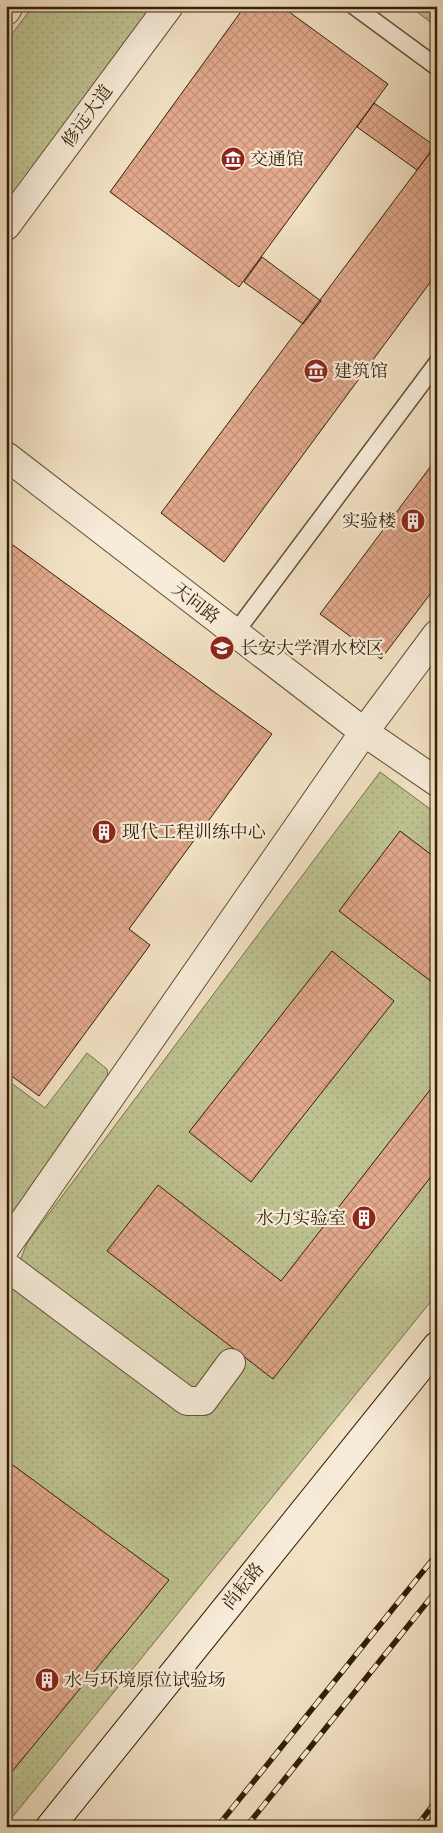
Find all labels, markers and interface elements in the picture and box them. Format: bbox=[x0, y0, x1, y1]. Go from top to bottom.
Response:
street label: 修远大道 bbox=[57, 80, 117, 152]
museum icon: 交通馆 bbox=[220, 146, 246, 172]
place label: 交通馆 bbox=[250, 148, 304, 170]
museum icon: 建筑馆 bbox=[303, 358, 329, 384]
place label: 建筑馆 bbox=[334, 360, 388, 382]
building icon: 实验楼 bbox=[400, 508, 426, 534]
place label: 实验楼 bbox=[342, 510, 396, 532]
street label: 天问路 bbox=[168, 578, 224, 628]
school or university icon: 长安大学渭水校区 bbox=[209, 635, 235, 661]
place label: 长安大学渭水校区 bbox=[240, 637, 384, 659]
building icon: 现代工程训练中心 bbox=[91, 819, 117, 845]
place label: 现代工程训练中心 bbox=[122, 821, 266, 843]
building icon: 水力实验室 bbox=[351, 1205, 377, 1231]
place label: 水力实验室 bbox=[256, 1207, 346, 1229]
street label: 尚耘路 bbox=[217, 1558, 269, 1614]
building icon: 水与环境原位试验场 bbox=[34, 1667, 60, 1693]
place label: 水与环境原位试验场 bbox=[64, 1669, 226, 1691]

